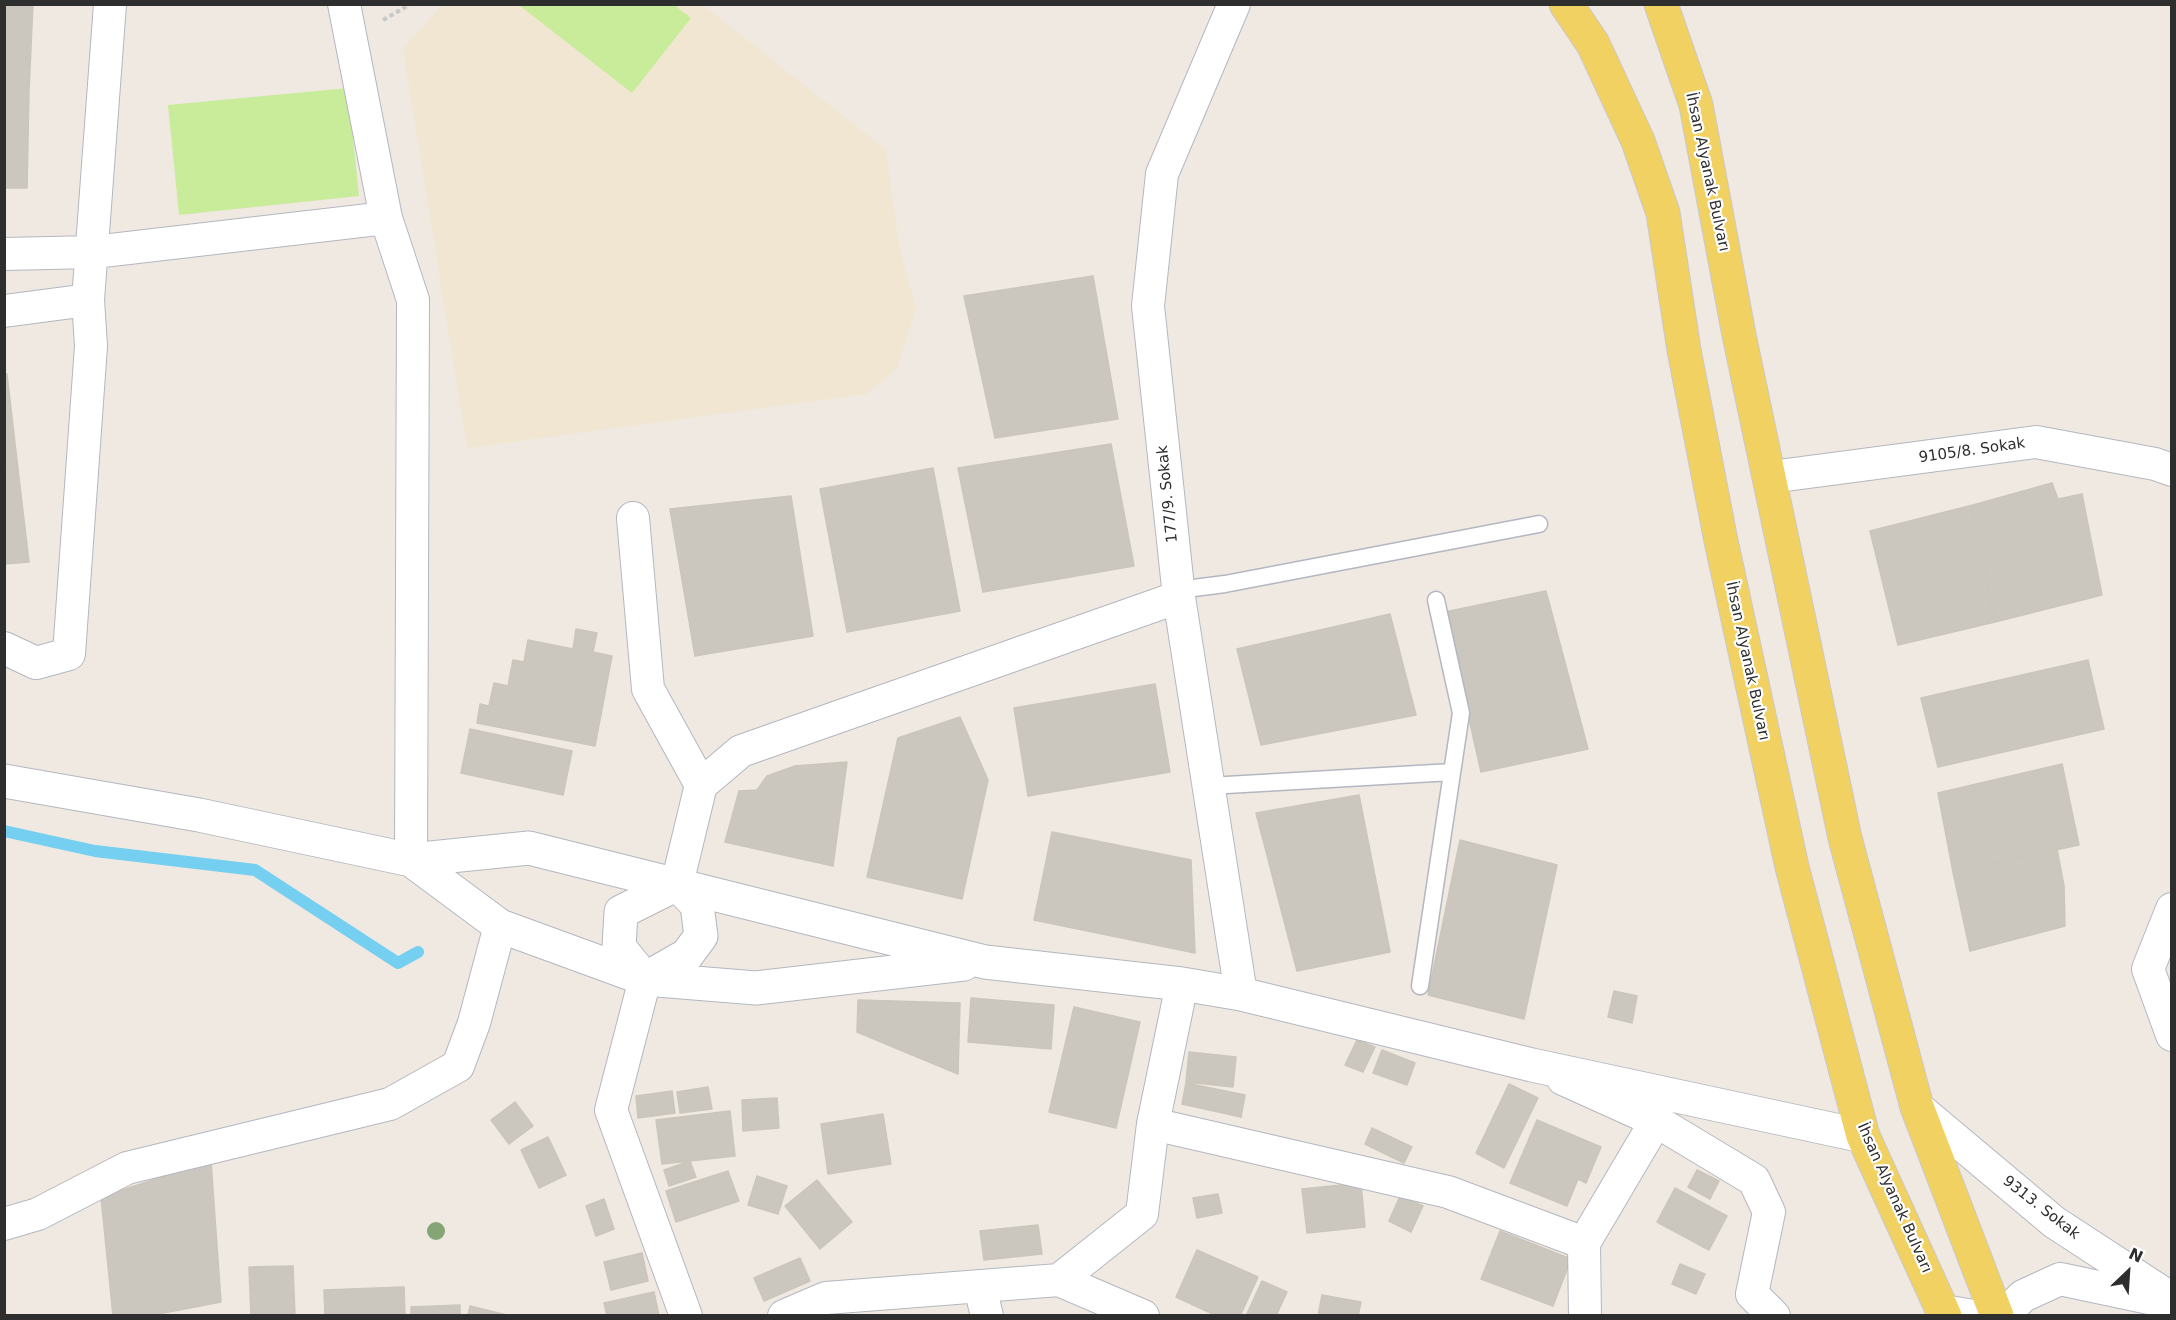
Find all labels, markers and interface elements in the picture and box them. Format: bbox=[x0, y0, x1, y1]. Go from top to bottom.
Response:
street label: İhsan Alyanak Bulvarı bbox=[1681, 91, 1733, 253]
street label: 9105/8. Sokak bbox=[1918, 435, 2026, 467]
street label: 177/9. Sokak bbox=[1154, 444, 1182, 544]
street label: İhsan Alyanak Bulvarı bbox=[1721, 580, 1773, 742]
street label: İhsan Alyanak Bulvarı bbox=[1853, 1120, 1935, 1276]
street label: 9313. Sokak bbox=[1999, 1172, 2083, 1244]
north arrow bbox=[2098, 1242, 2158, 1302]
text: N bbox=[2126, 1244, 2146, 1267]

